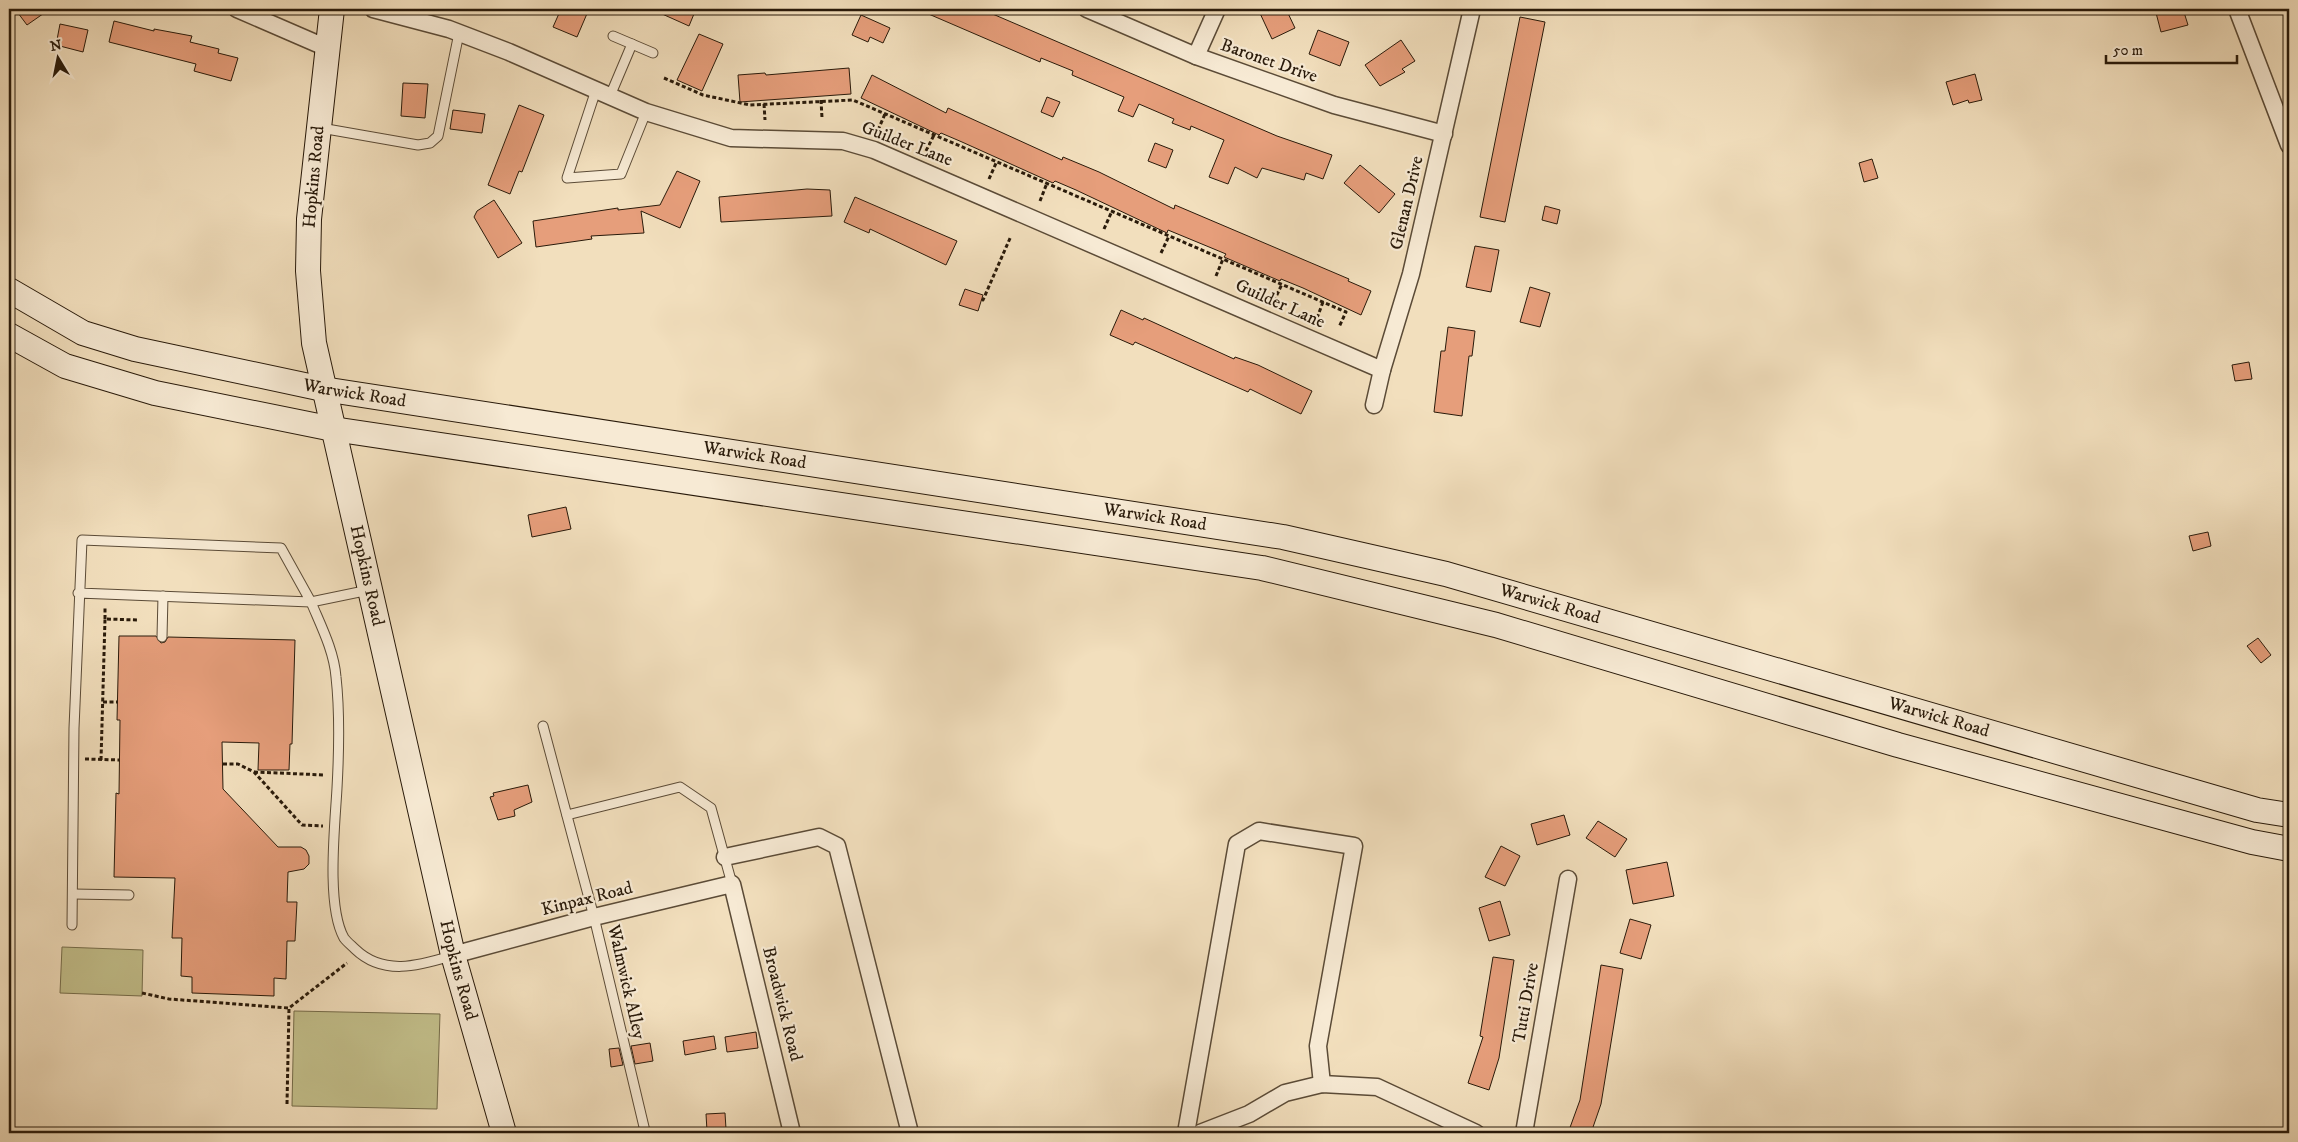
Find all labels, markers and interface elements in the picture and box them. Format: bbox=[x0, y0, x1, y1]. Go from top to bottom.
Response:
north arrow bbox=[32, 32, 82, 82]
scale bar bbox=[2106, 32, 2237, 64]
street label: Baronet Drive bbox=[1218, 34, 1320, 88]
text: N bbox=[49, 36, 64, 56]
text: 50 m bbox=[2113, 41, 2143, 60]
street label: Guilder Lane bbox=[858, 117, 956, 171]
street label: Hopkins Road bbox=[299, 125, 329, 229]
street label: Glenan Drive bbox=[1386, 154, 1428, 252]
street label: Guilder Lane bbox=[1232, 274, 1328, 334]
street label: Warwick Road bbox=[300, 374, 407, 413]
street label: Warwick Road bbox=[701, 437, 808, 474]
street label: Warwick Road bbox=[1101, 498, 1208, 536]
street label: Hopkins Road bbox=[345, 523, 389, 628]
street label: Warwick Road bbox=[1496, 579, 1603, 629]
street label: Warwick Road bbox=[1885, 692, 1992, 743]
street label: Kinpax Road bbox=[539, 877, 635, 921]
street label: Hopkins Road bbox=[434, 918, 482, 1023]
street label: Walmwick Alley bbox=[602, 922, 650, 1042]
street label: Broadwick Road bbox=[757, 944, 807, 1064]
street label: Tutti Drive bbox=[1508, 961, 1544, 1045]

